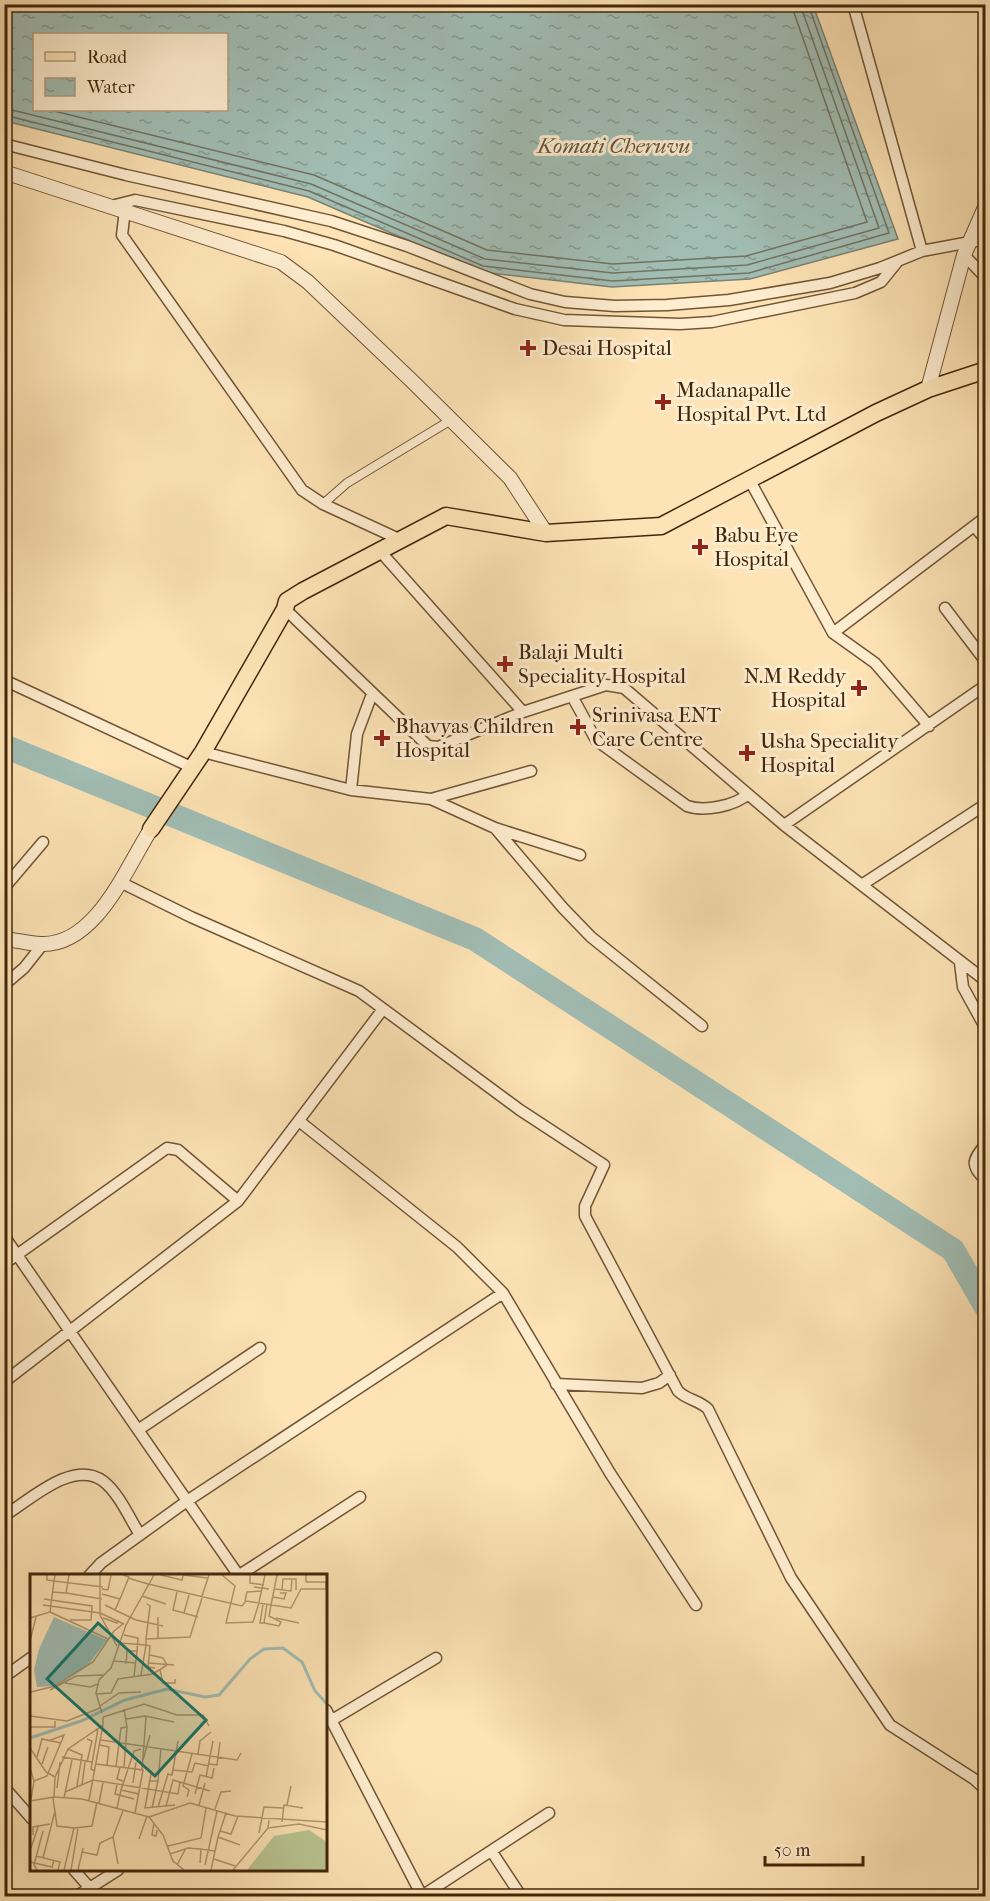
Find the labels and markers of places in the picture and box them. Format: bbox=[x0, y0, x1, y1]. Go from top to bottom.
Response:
place label: Desai Hospital bbox=[542, 336, 672, 360]
marker: Desai Hospital bbox=[519, 339, 537, 357]
place label: Madanapalle Hospital Pvt. Ltd bbox=[676, 378, 827, 426]
marker: Madanapalle Hospital Pvt. Ltd bbox=[654, 393, 672, 411]
place label: Babu Eye Hospital bbox=[714, 523, 798, 571]
marker: Babu Eye Hospital bbox=[691, 538, 709, 556]
place label: Balaji Multi Speciality Hospital bbox=[518, 640, 686, 688]
marker: Balaji Multi Speciality Hospital bbox=[496, 655, 514, 673]
place label: N.M Reddy Hospital bbox=[744, 664, 847, 712]
marker: N.M Reddy Hospital bbox=[850, 679, 868, 697]
place label: Srinivasa ENT Care Centre bbox=[592, 703, 722, 751]
place label: Bhavyas Children Hospital bbox=[395, 714, 554, 762]
marker: Srinivasa ENT Care Centre bbox=[569, 718, 587, 736]
marker: Bhavyas Children Hospital bbox=[373, 729, 391, 747]
place label: Usha Speciality Hospital bbox=[760, 729, 899, 777]
marker: Usha Speciality Hospital bbox=[738, 744, 756, 762]

